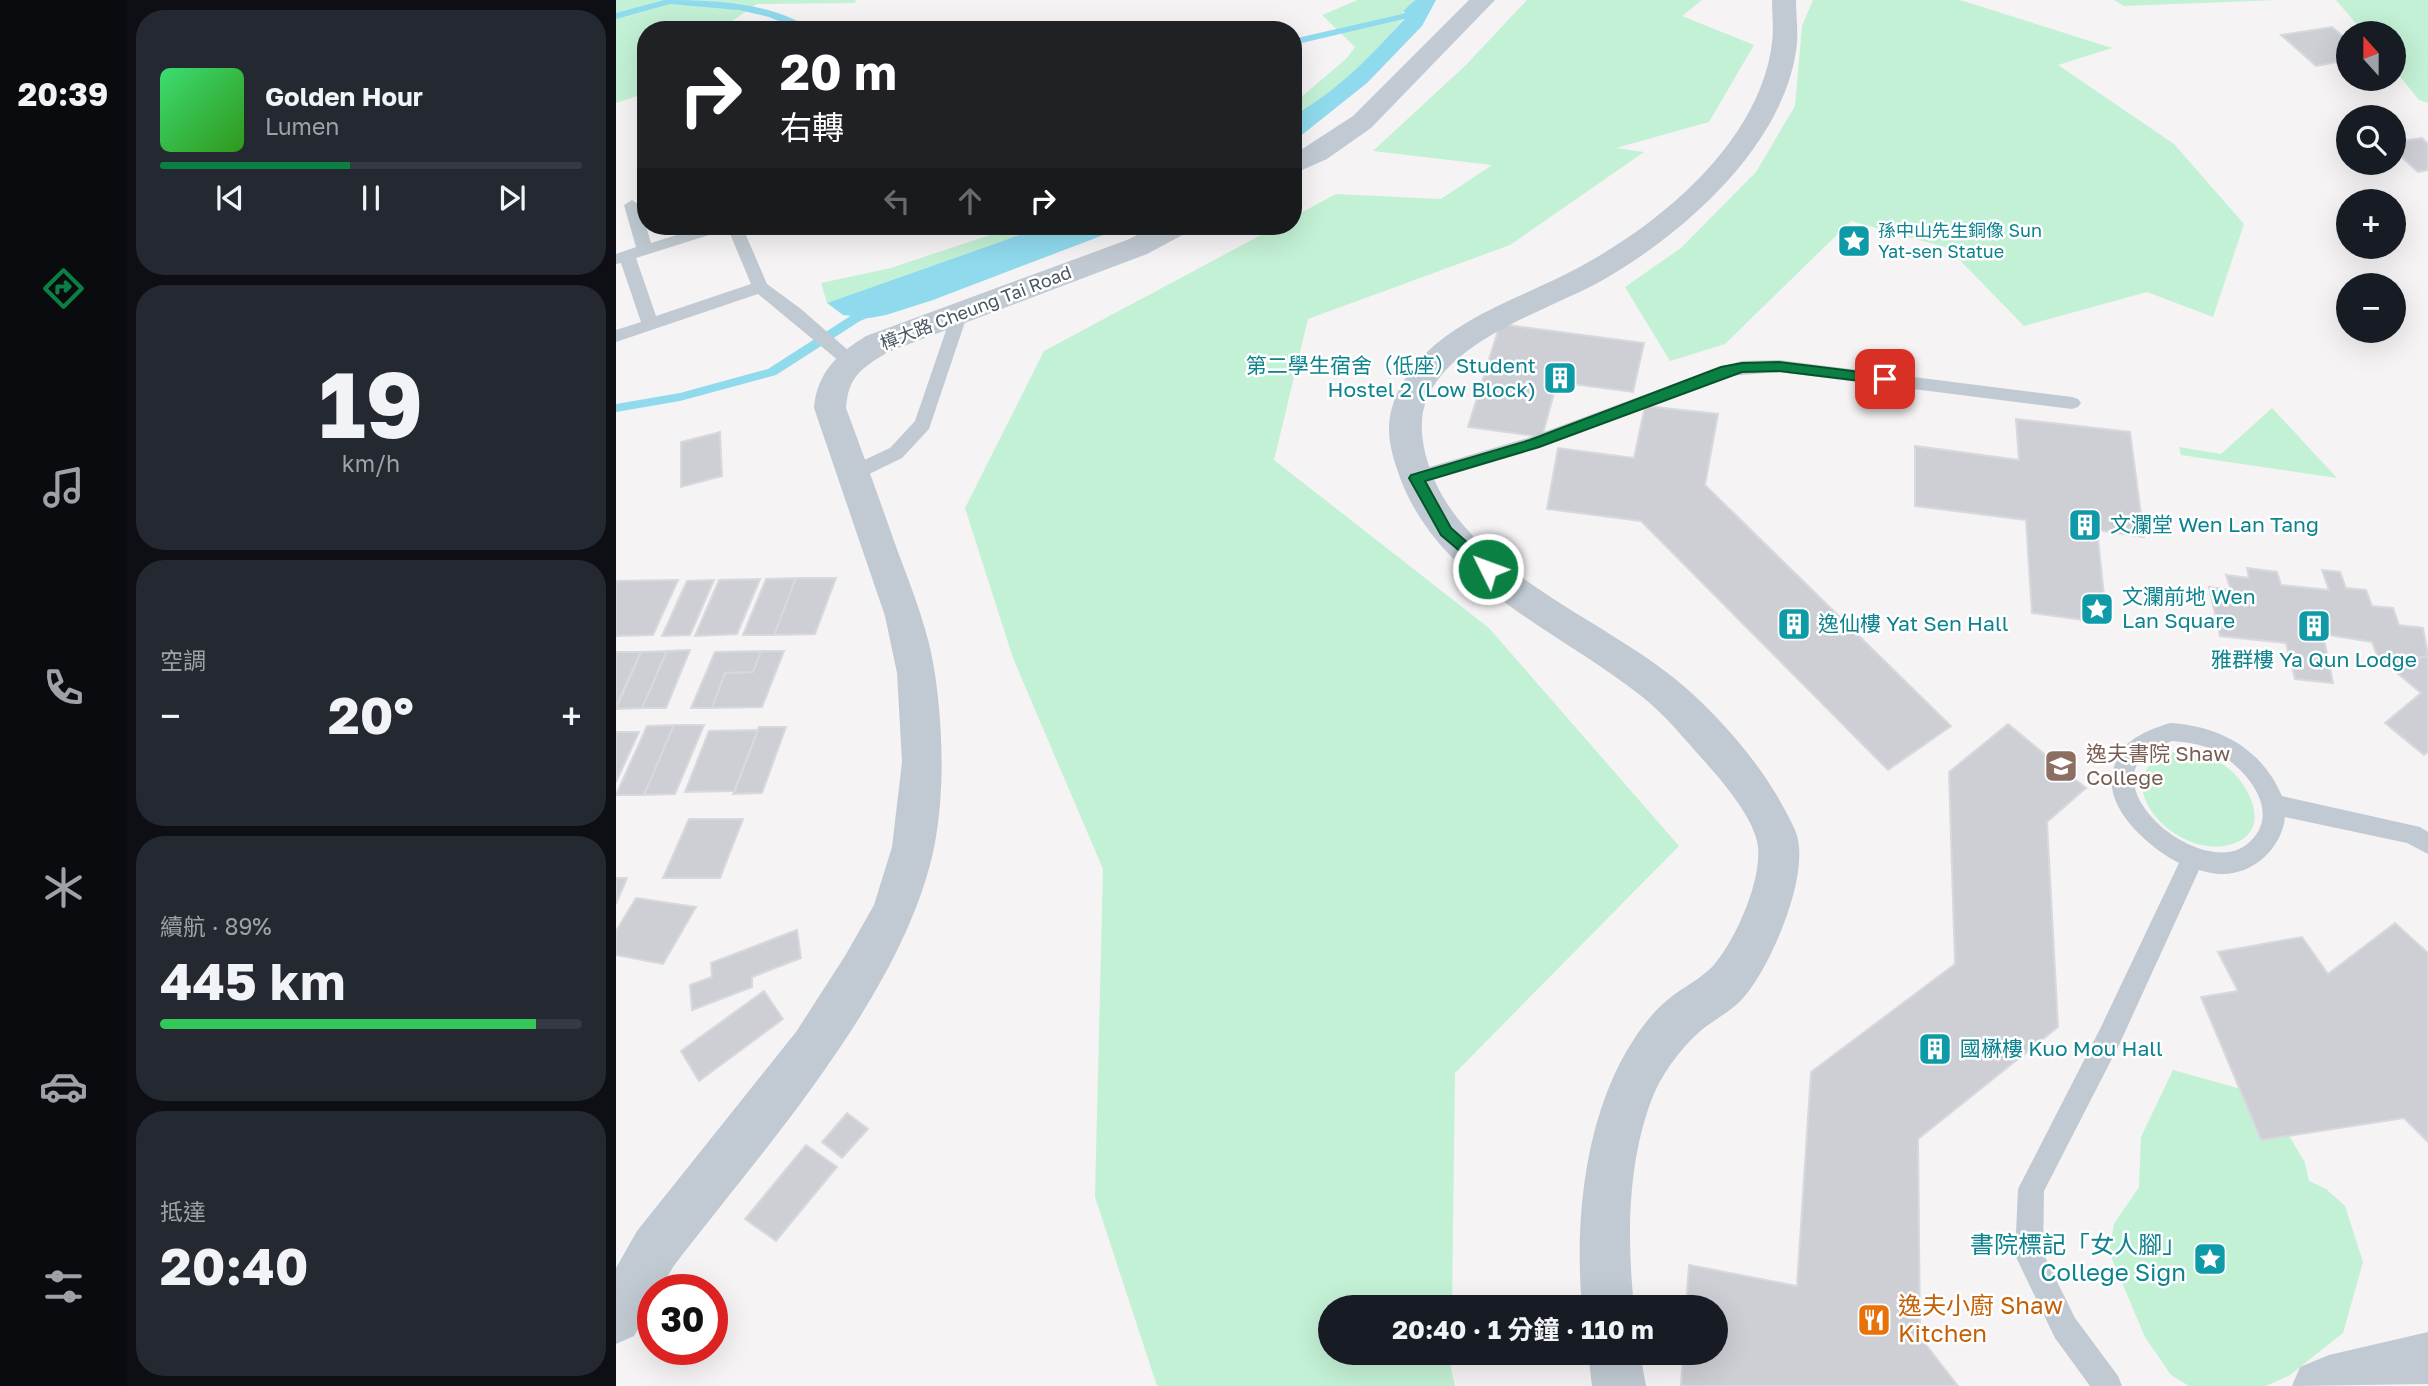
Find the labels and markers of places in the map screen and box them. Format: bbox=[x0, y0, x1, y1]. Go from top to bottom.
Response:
place label: 孫中山先生銅像 Sun Yat-sen Statue bbox=[1878, 219, 2042, 262]
place icon: 孫中山先生銅像 Sun Yat-sen Statue bbox=[1835, 222, 1873, 260]
pin bbox=[1855, 349, 1915, 409]
place label: 第二學生宿舍（低座）Student Hostel 2 (Low Block) bbox=[1246, 352, 1536, 402]
building icon: 第二學生宿舍（低座）Student Hostel 2 (Low Block) bbox=[1541, 359, 1579, 397]
building icon: 文瀾堂 Wen Lan Tang bbox=[2066, 506, 2104, 544]
place label: 文瀾堂 Wen Lan Tang bbox=[2110, 511, 2319, 537]
place label: 文瀾前地 Wen Lan Square bbox=[2122, 583, 2256, 633]
place icon: 文瀾前地 Wen Lan Square bbox=[2078, 590, 2116, 628]
building icon: 逸仙樓 Yat Sen Hall bbox=[1775, 605, 1813, 643]
building icon: 雅群樓 Ya Qun Lodge bbox=[2295, 607, 2333, 645]
place label: 逸仙樓 Yat Sen Hall bbox=[1818, 610, 2008, 636]
place label: 雅群樓 Ya Qun Lodge bbox=[2211, 646, 2417, 672]
place label: 逸夫書院 Shaw College bbox=[2086, 740, 2230, 790]
school or university icon: 逸夫書院 Shaw College bbox=[2042, 747, 2080, 785]
building icon: 國楙樓 Kuo Mou Hall bbox=[1916, 1030, 1954, 1068]
place label: 國楙樓 Kuo Mou Hall bbox=[1960, 1035, 2163, 1061]
place label: 書院標記「女人腳」 College Sign bbox=[1970, 1229, 2186, 1286]
place icon: 書院標記「女人腳」 College Sign bbox=[2191, 1240, 2229, 1278]
place label: 逸夫小廚 Shaw Kitchen bbox=[1898, 1290, 2063, 1347]
restaurant icon: 逸夫小廚 Shaw Kitchen bbox=[1855, 1301, 1893, 1339]

